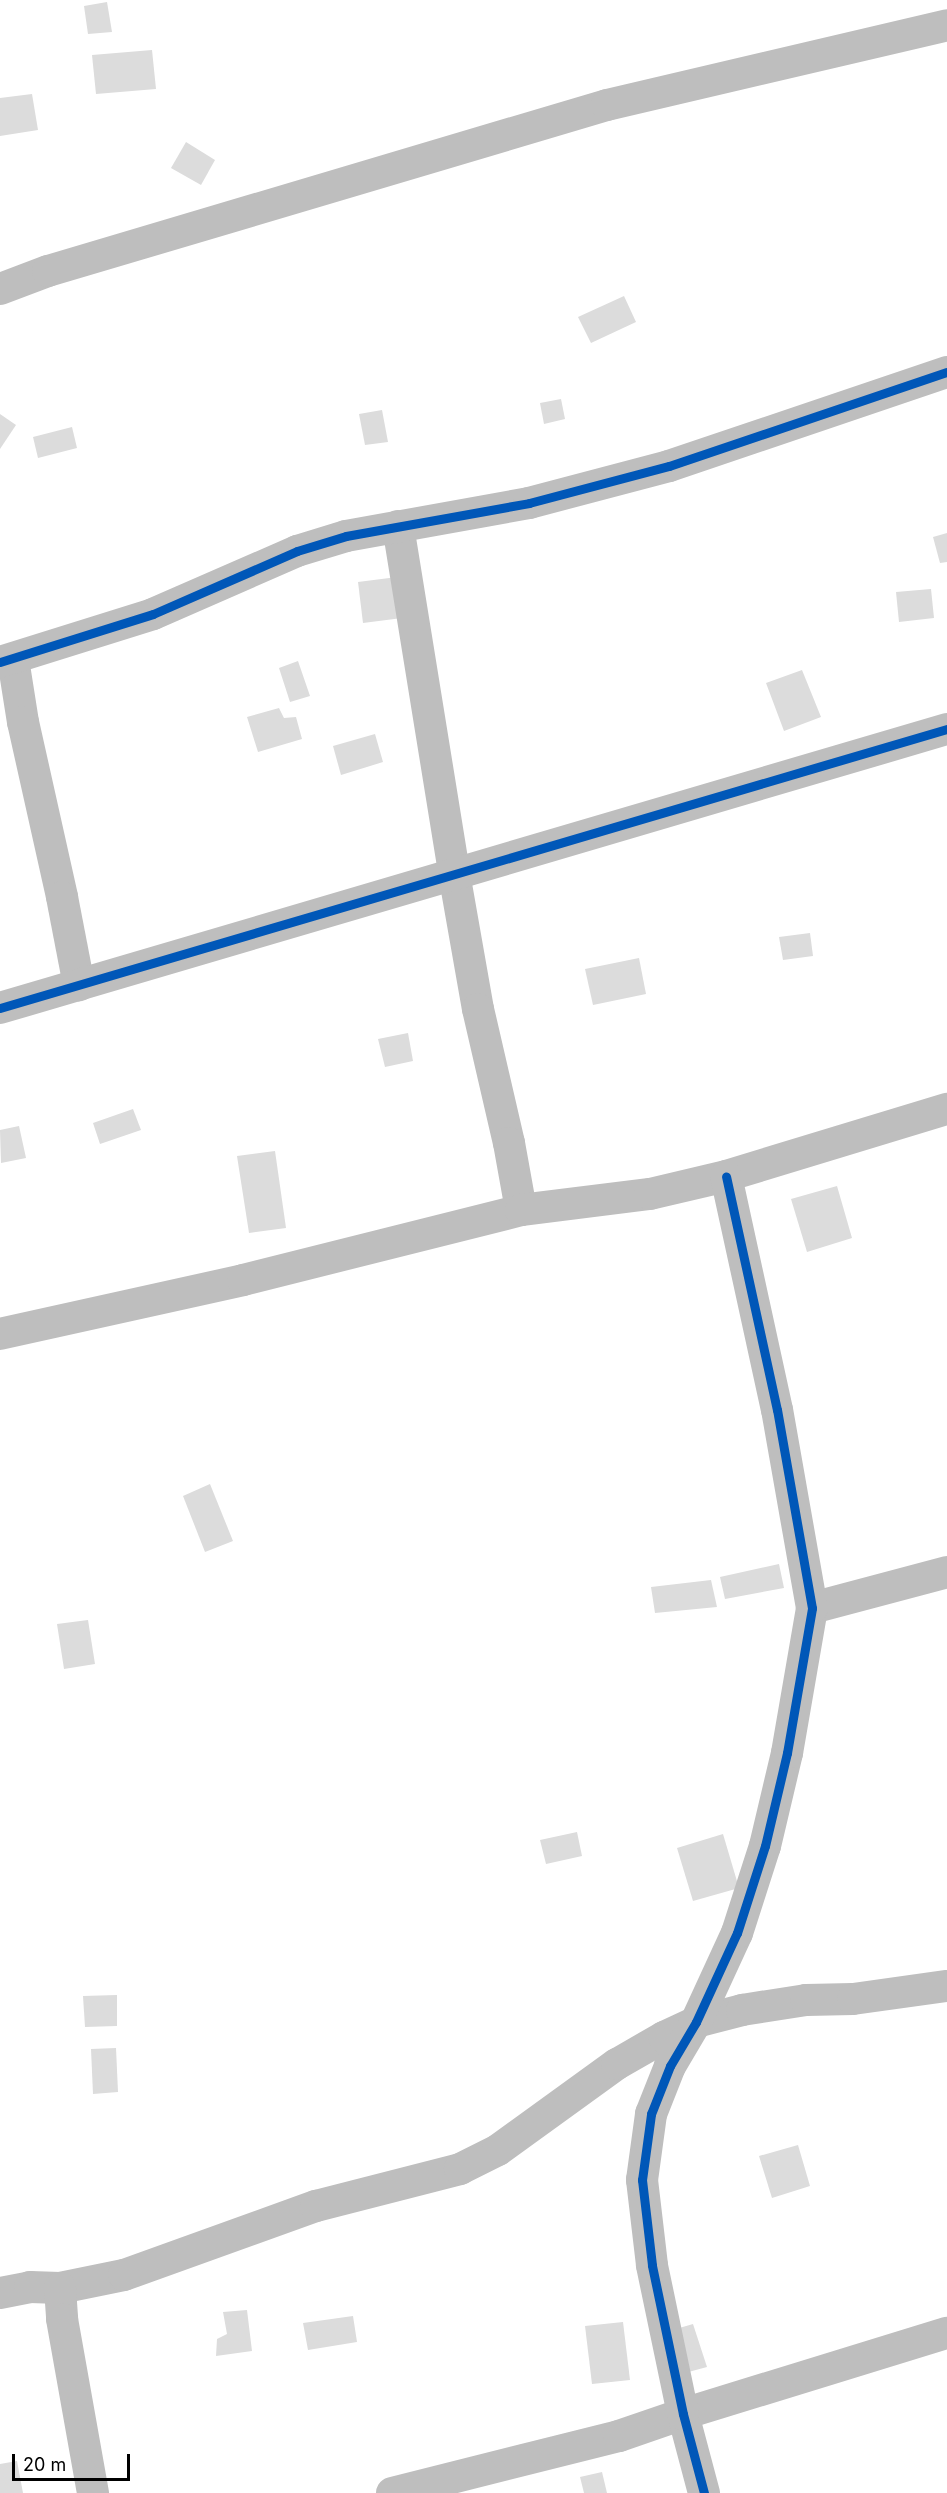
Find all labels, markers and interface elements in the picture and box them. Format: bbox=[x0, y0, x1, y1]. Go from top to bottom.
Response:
scale bar bbox=[15, 2442, 134, 2480]
text: 20 m bbox=[23, 2454, 66, 2475]

